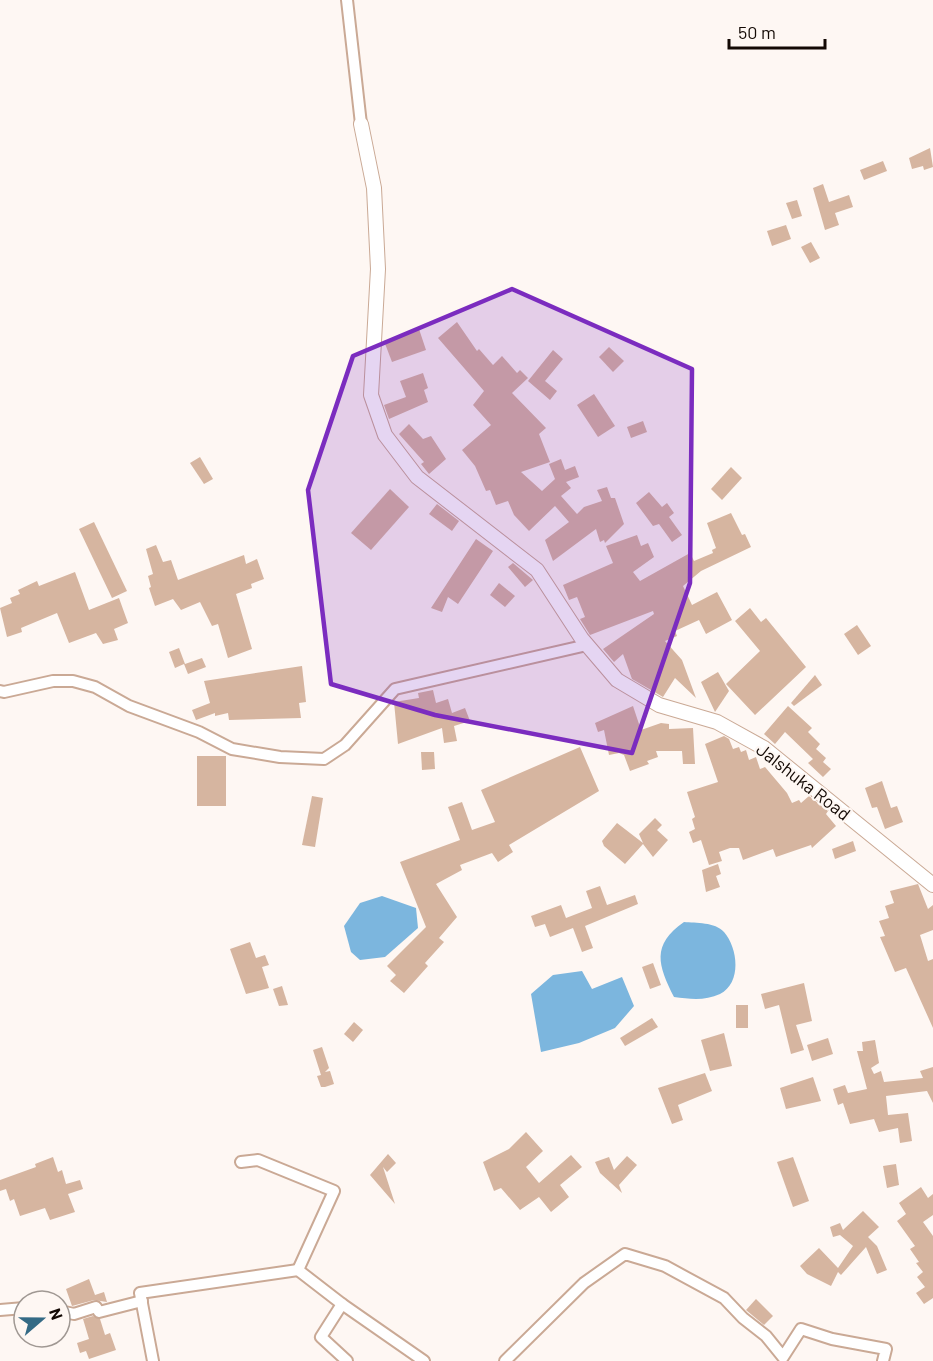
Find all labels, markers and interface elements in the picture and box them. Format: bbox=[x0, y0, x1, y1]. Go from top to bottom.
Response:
scale bar bbox=[729, 12, 825, 50]
text: 50 m bbox=[738, 21, 776, 43]
street label: Jalshuka Road bbox=[752, 738, 855, 825]
north arrow bbox=[12, 1289, 72, 1349]
text: N bbox=[46, 1305, 67, 1322]

